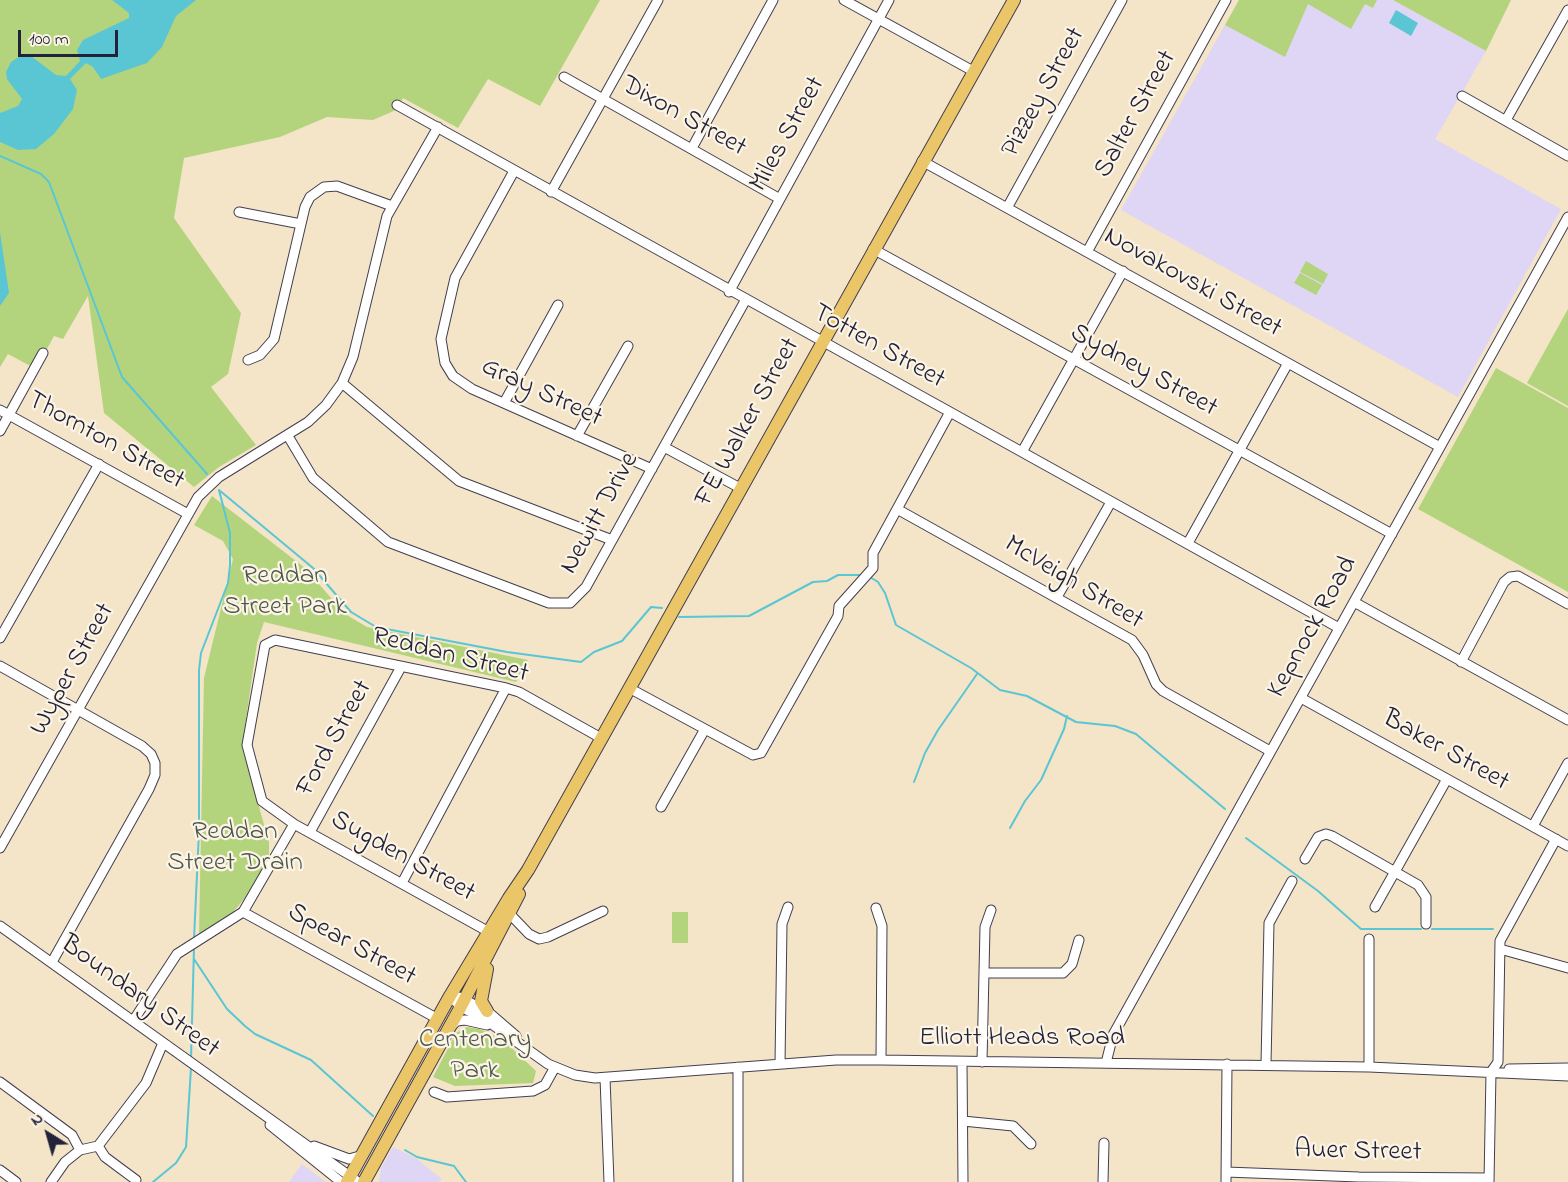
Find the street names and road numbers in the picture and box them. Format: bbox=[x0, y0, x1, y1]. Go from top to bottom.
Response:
street label: Pizzey Street bbox=[996, 22, 1094, 164]
street label: Salter Street bbox=[1089, 46, 1185, 184]
street label: Dixon Street bbox=[615, 70, 751, 166]
street label: Miles Street bbox=[744, 72, 834, 198]
street label: Novakovski Street bbox=[1097, 222, 1287, 346]
street label: Totten Street bbox=[806, 298, 950, 398]
street label: Sydney Street bbox=[1064, 318, 1222, 426]
street label: FE Walker Street bbox=[689, 333, 809, 513]
street label: Gray Street bbox=[475, 352, 607, 436]
street label: Thornton Street bbox=[21, 385, 189, 499]
street label: Newitt Drive bbox=[554, 447, 648, 581]
street label: McVeigh Street bbox=[997, 530, 1149, 638]
street label: Kepnock Road bbox=[1262, 552, 1366, 704]
street label: Wyper Street bbox=[24, 598, 124, 742]
street label: Reddan Street bbox=[368, 622, 532, 692]
street label: Ford Street bbox=[291, 675, 381, 803]
street label: Baker Street bbox=[1376, 704, 1514, 800]
street label: Sugden Street bbox=[324, 805, 480, 911]
street label: Spear Street bbox=[281, 897, 421, 995]
street label: Boundary Street bbox=[53, 929, 225, 1067]
street label: Elliott Heads Road bbox=[919, 1024, 1125, 1056]
street label: Auer Street bbox=[1294, 1136, 1422, 1170]

